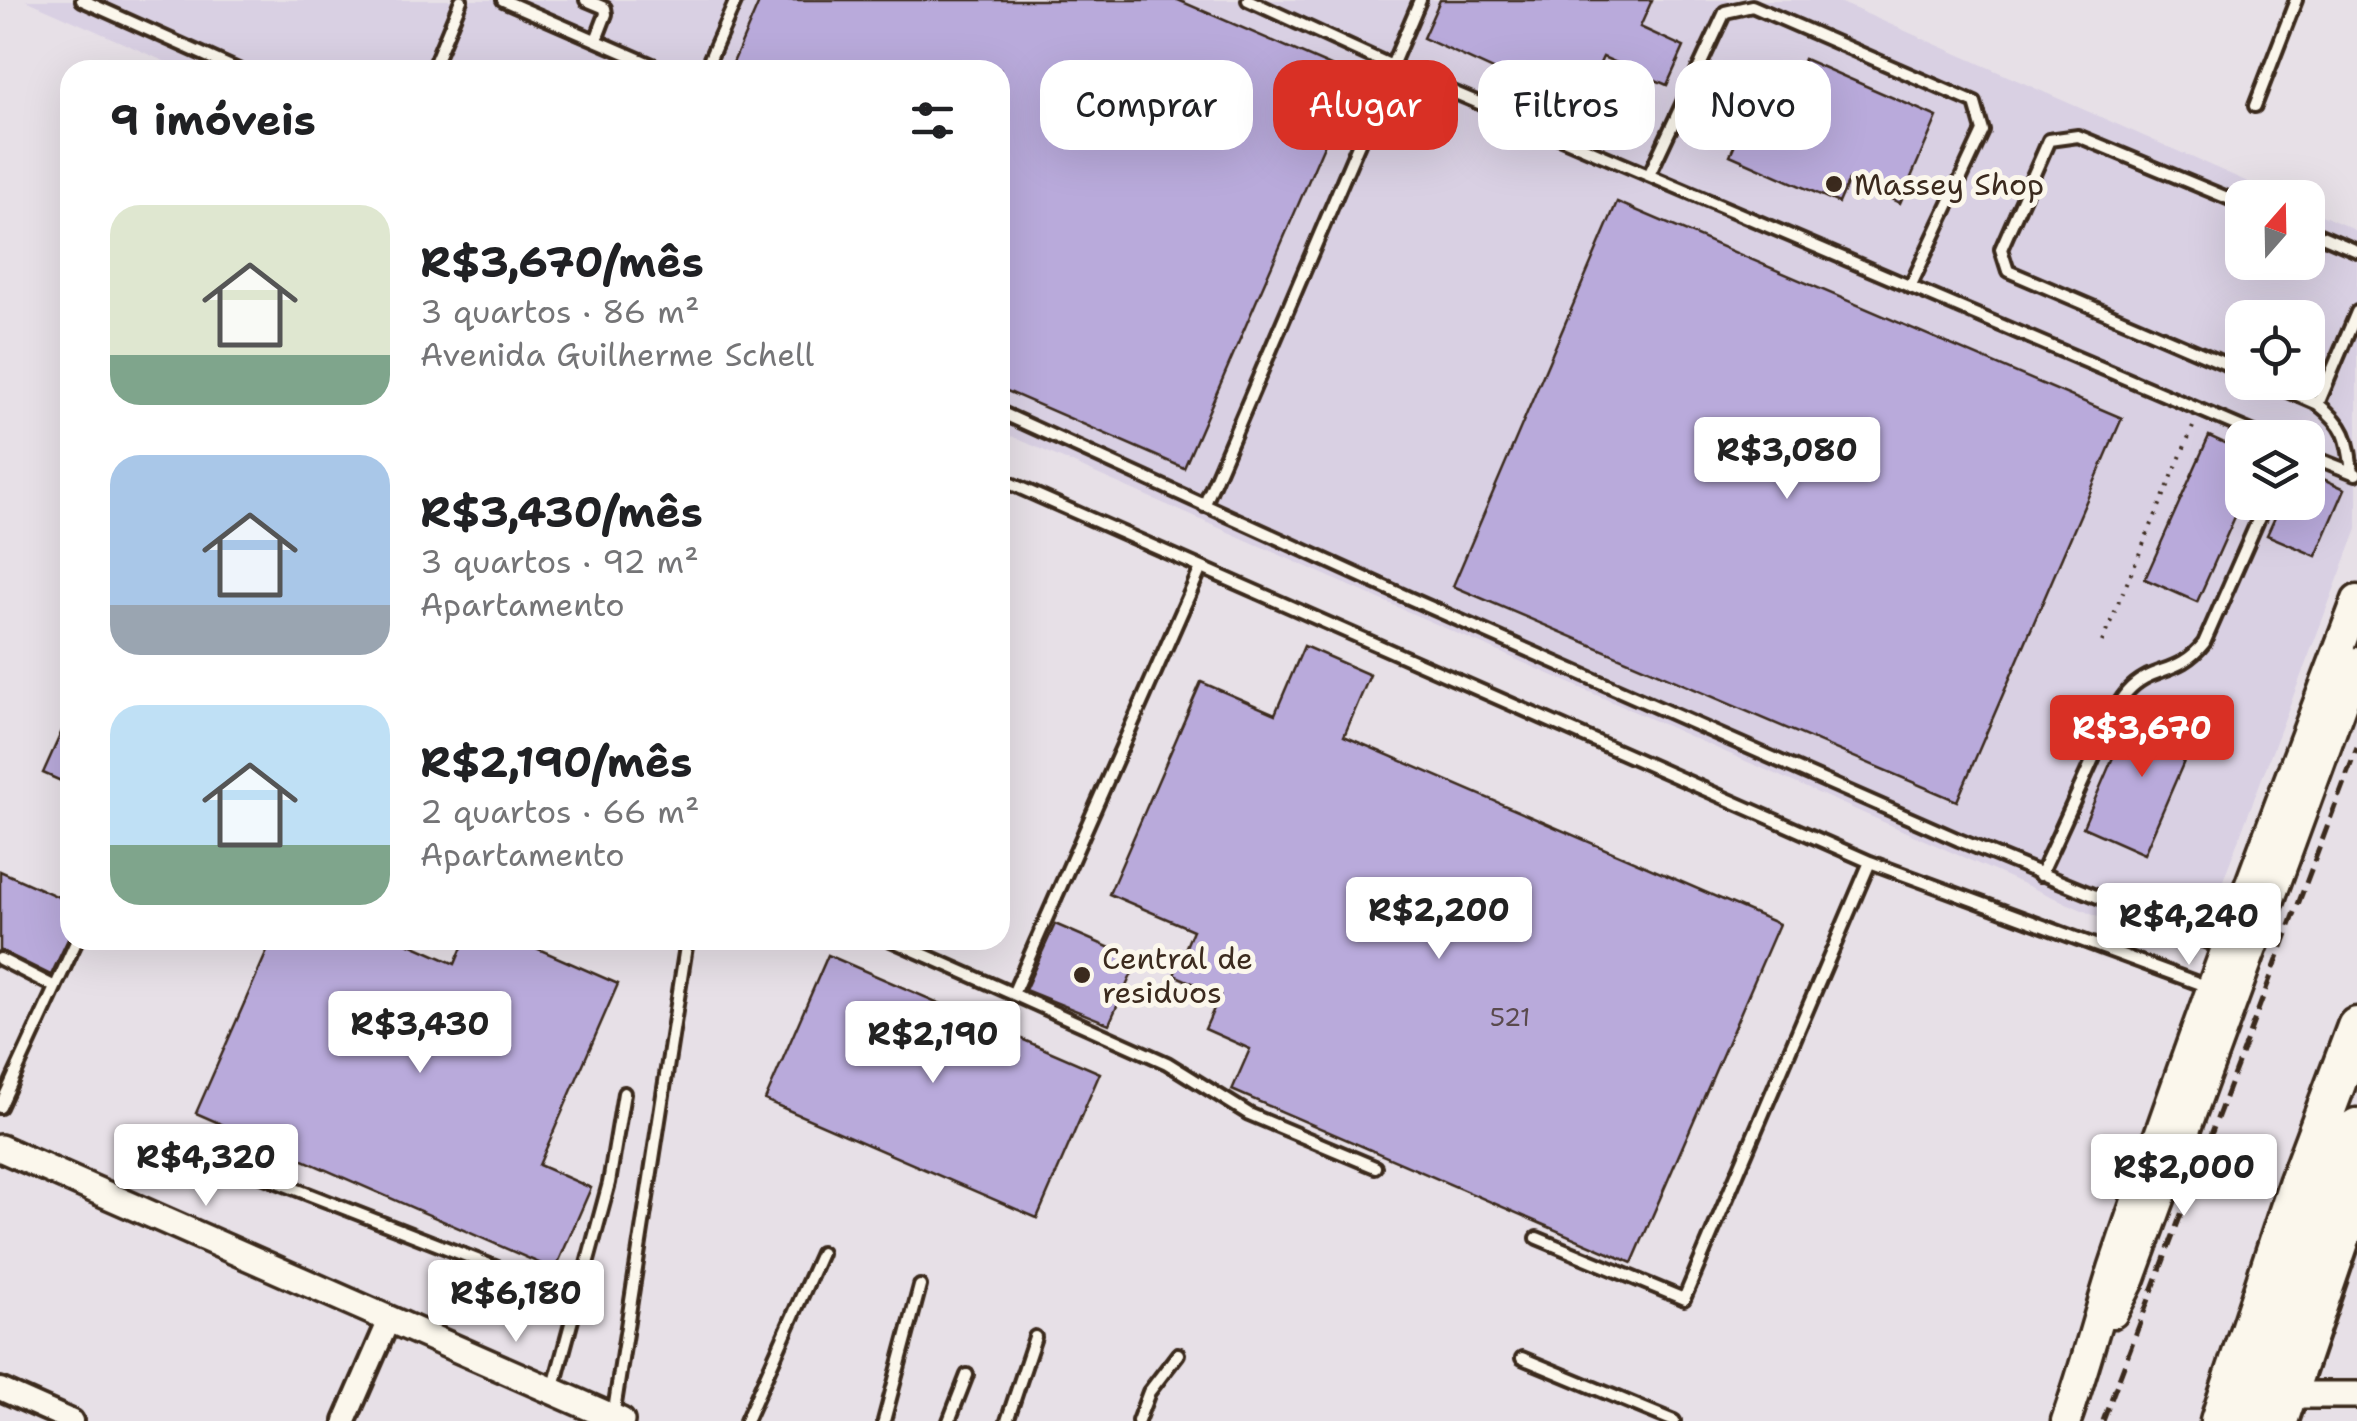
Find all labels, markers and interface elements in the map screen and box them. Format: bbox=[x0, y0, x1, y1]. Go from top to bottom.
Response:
chip: Comprar bbox=[1040, 60, 1253, 150]
chip: Alugar bbox=[1273, 60, 1458, 150]
chip: Filtros bbox=[1478, 60, 1655, 150]
chip: Novo bbox=[1675, 60, 1831, 150]
text: 9 imóveis bbox=[110, 92, 316, 148]
icon: filters bbox=[905, 93, 960, 148]
place label: Massey Shop bbox=[1854, 164, 2044, 205]
marker: Massey Shop bbox=[1823, 173, 1845, 195]
north arrow bbox=[2225, 180, 2325, 280]
map controls bbox=[2225, 180, 2325, 520]
text: R$3,670/mês bbox=[420, 234, 704, 290]
icon: home bbox=[190, 245, 310, 365]
text: 3 quartos · 86 m² bbox=[420, 290, 699, 333]
button: locate bbox=[2225, 300, 2325, 400]
text: Avenida Guilherme Schell bbox=[420, 333, 814, 376]
pin: R$3,080 bbox=[1695, 417, 1879, 502]
button: layers bbox=[2225, 420, 2325, 520]
text: R$3,080 bbox=[1716, 428, 1858, 471]
text: R$3,430/mês bbox=[420, 484, 703, 540]
icon: home bbox=[190, 495, 310, 615]
text: 3 quartos · 92 m² bbox=[420, 540, 699, 583]
text: Apartamento bbox=[420, 583, 625, 626]
pin: R$3,670 bbox=[2050, 695, 2234, 780]
text: R$3,670 bbox=[2072, 706, 2212, 749]
text: R$2,190/mês bbox=[420, 734, 693, 790]
icon: home bbox=[190, 745, 310, 865]
text: 2 quartos · 66 m² bbox=[420, 790, 700, 833]
text: Apartamento bbox=[420, 833, 625, 876]
pin: R$2,200 bbox=[1347, 877, 1531, 962]
pin: R$4,240 bbox=[2097, 883, 2281, 968]
text: R$2,200 bbox=[1368, 888, 1510, 931]
text: R$4,240 bbox=[2119, 894, 2259, 937]
place label: Central de residuos bbox=[1102, 938, 1253, 1013]
marker: Central de residuos bbox=[1071, 964, 1093, 986]
pin: R$3,430 bbox=[328, 991, 512, 1076]
house number: 521 bbox=[1490, 1000, 1530, 1034]
pin: R$2,190 bbox=[841, 1001, 1025, 1086]
text: R$3,430 bbox=[350, 1002, 490, 1045]
text: R$2,190 bbox=[867, 1012, 999, 1055]
pin: R$4,320 bbox=[114, 1124, 298, 1209]
pin: R$2,000 bbox=[2092, 1134, 2276, 1219]
text: R$4,320 bbox=[136, 1135, 276, 1178]
text: R$2,000 bbox=[2113, 1145, 2255, 1188]
pin: R$6,180 bbox=[424, 1260, 608, 1345]
text: R$6,180 bbox=[450, 1271, 582, 1314]

